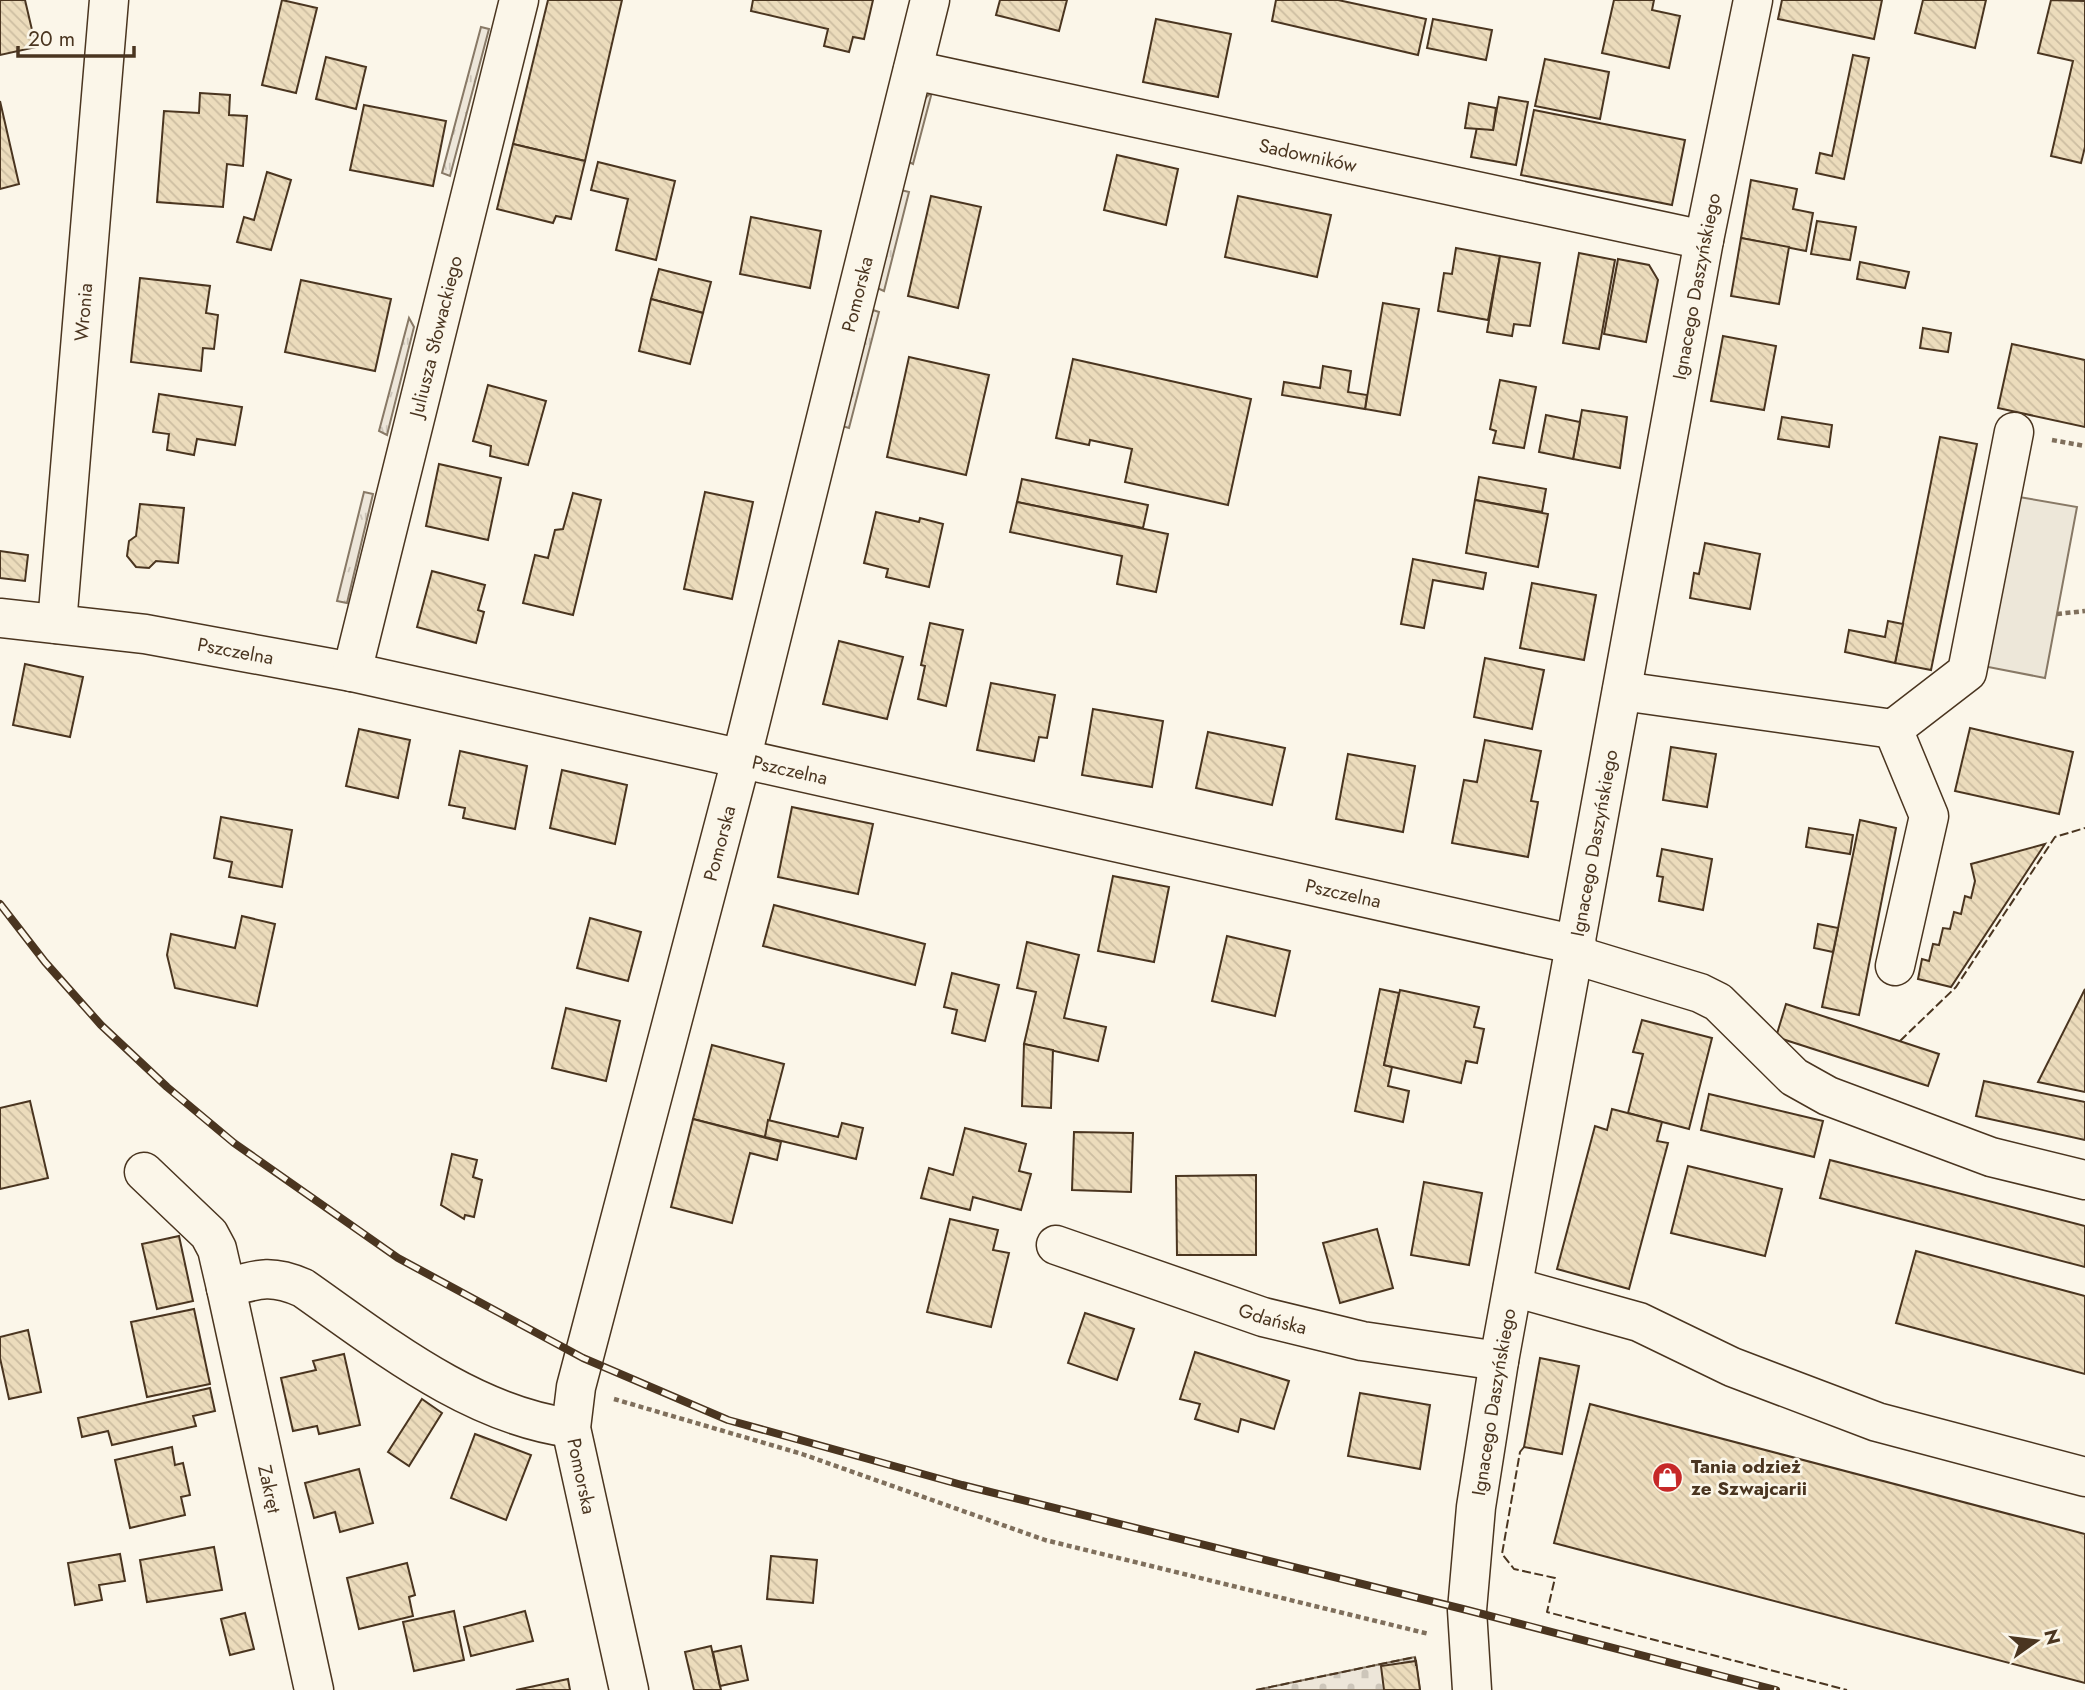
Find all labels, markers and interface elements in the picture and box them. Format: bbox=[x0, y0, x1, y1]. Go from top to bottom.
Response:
scale bar bbox=[18, 14, 133, 58]
text: 20 m bbox=[28, 24, 75, 54]
street label: Sadowników bbox=[1256, 132, 1359, 179]
street label: Ignacego Daszyńskiego bbox=[1666, 191, 1727, 382]
street label: Juliusza Słowackiego bbox=[402, 253, 469, 423]
street label: Pomorska bbox=[835, 254, 880, 335]
street label: Wronia bbox=[68, 282, 99, 342]
street label: Pszczelna bbox=[195, 631, 276, 671]
street label: Ignacego Daszyńskiego bbox=[1564, 747, 1625, 939]
street label: Pszczelna bbox=[749, 749, 830, 792]
street label: Pomorska bbox=[697, 803, 742, 884]
street label: Pszczelna bbox=[1303, 872, 1384, 915]
street label: Gdańska bbox=[1235, 1296, 1310, 1341]
street label: Ignacego Daszyńskiego bbox=[1465, 1306, 1522, 1498]
street label: Pomorska bbox=[560, 1436, 603, 1517]
place label: Tania odzież ze Szwajcarii bbox=[1691, 1453, 1807, 1502]
shop icon: Tania odzież ze Szwajcarii bbox=[1651, 1460, 1685, 1494]
street label: Zakręt bbox=[251, 1463, 288, 1516]
north arrow bbox=[2001, 1606, 2071, 1676]
text: N bbox=[2037, 1626, 2067, 1648]

